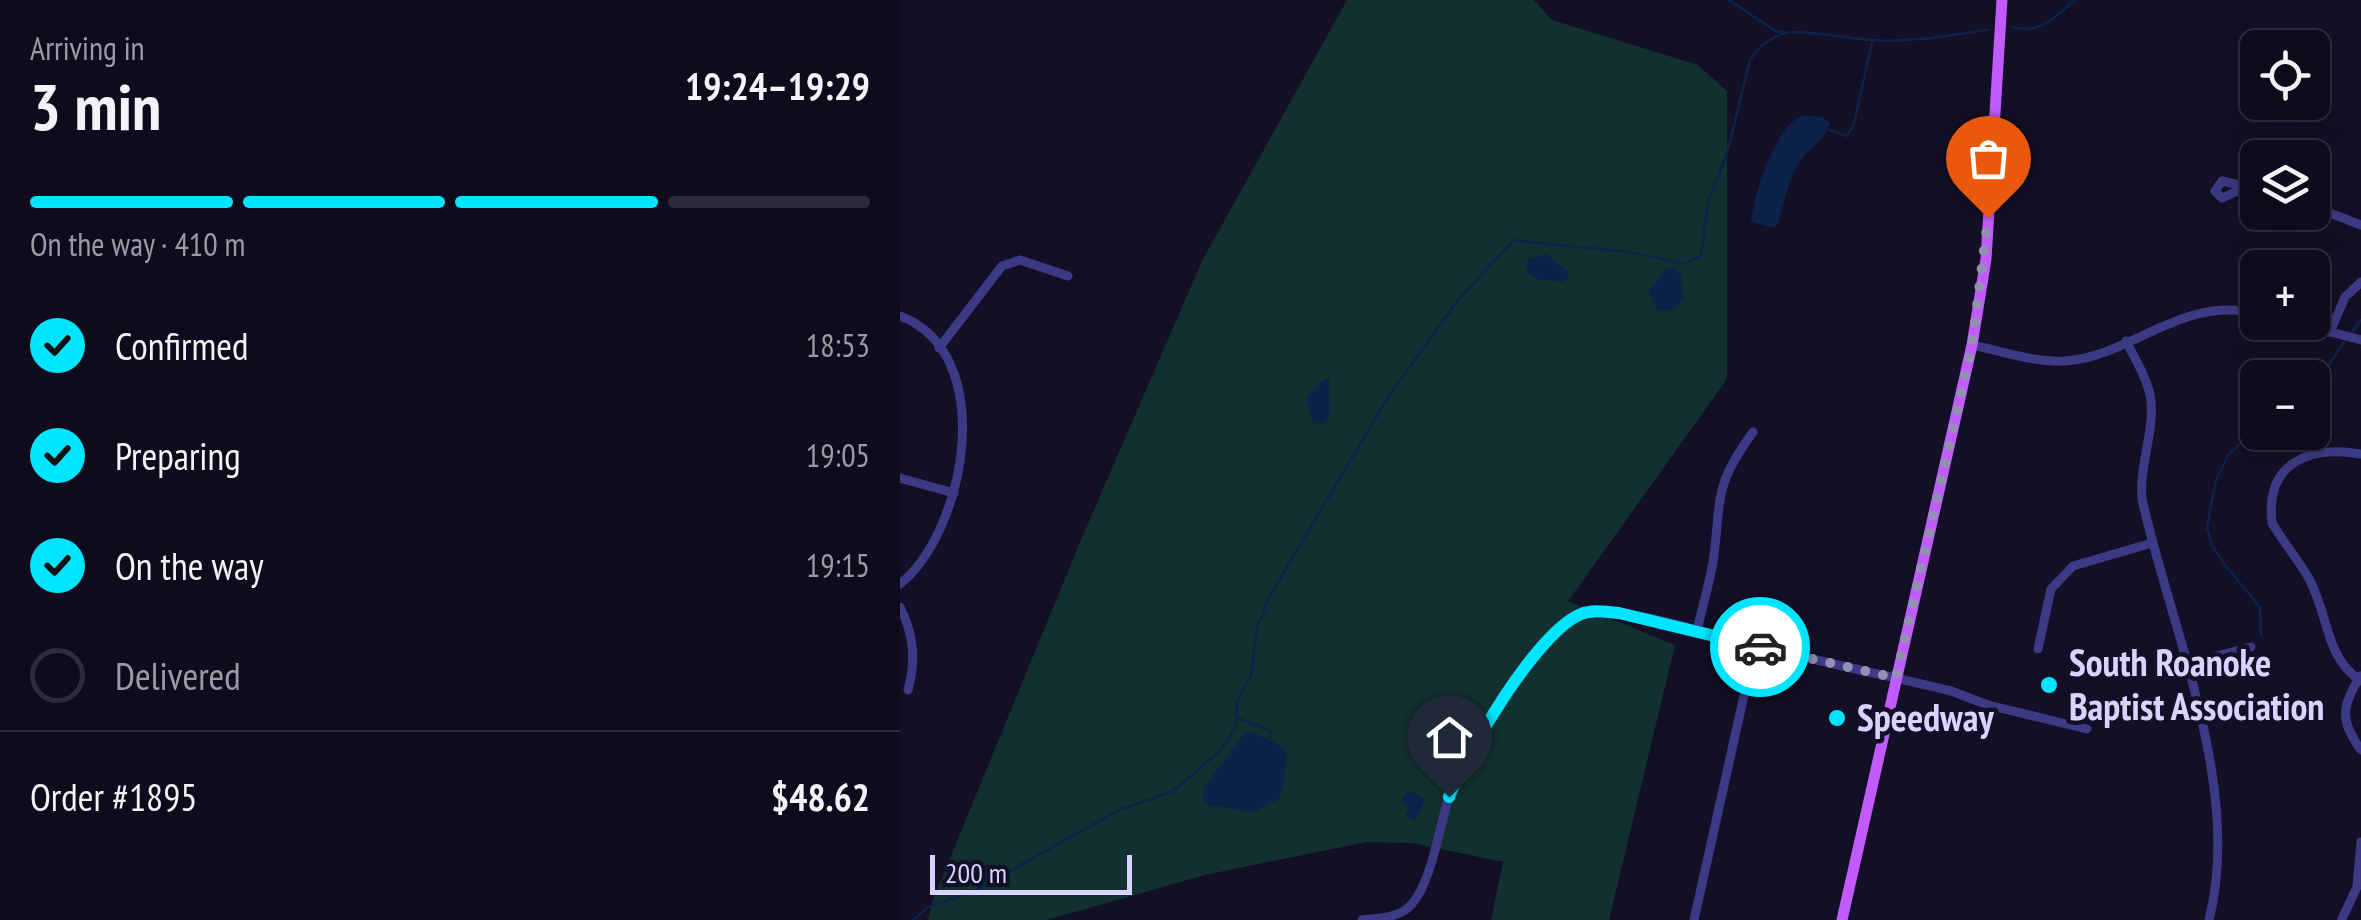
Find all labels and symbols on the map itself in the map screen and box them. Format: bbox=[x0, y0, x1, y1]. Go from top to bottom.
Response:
pin bbox=[1946, 116, 2031, 219]
courier bbox=[1710, 597, 1810, 697]
place label: South Roanoke Baptist Association bbox=[2069, 637, 2324, 730]
marker: South Roanoke Baptist Association bbox=[2038, 674, 2060, 696]
place label: Speedway bbox=[1857, 692, 1994, 741]
pin bbox=[1407, 695, 1492, 798]
marker: Speedway bbox=[1826, 707, 1848, 729]
scale bar bbox=[930, 850, 1132, 894]

